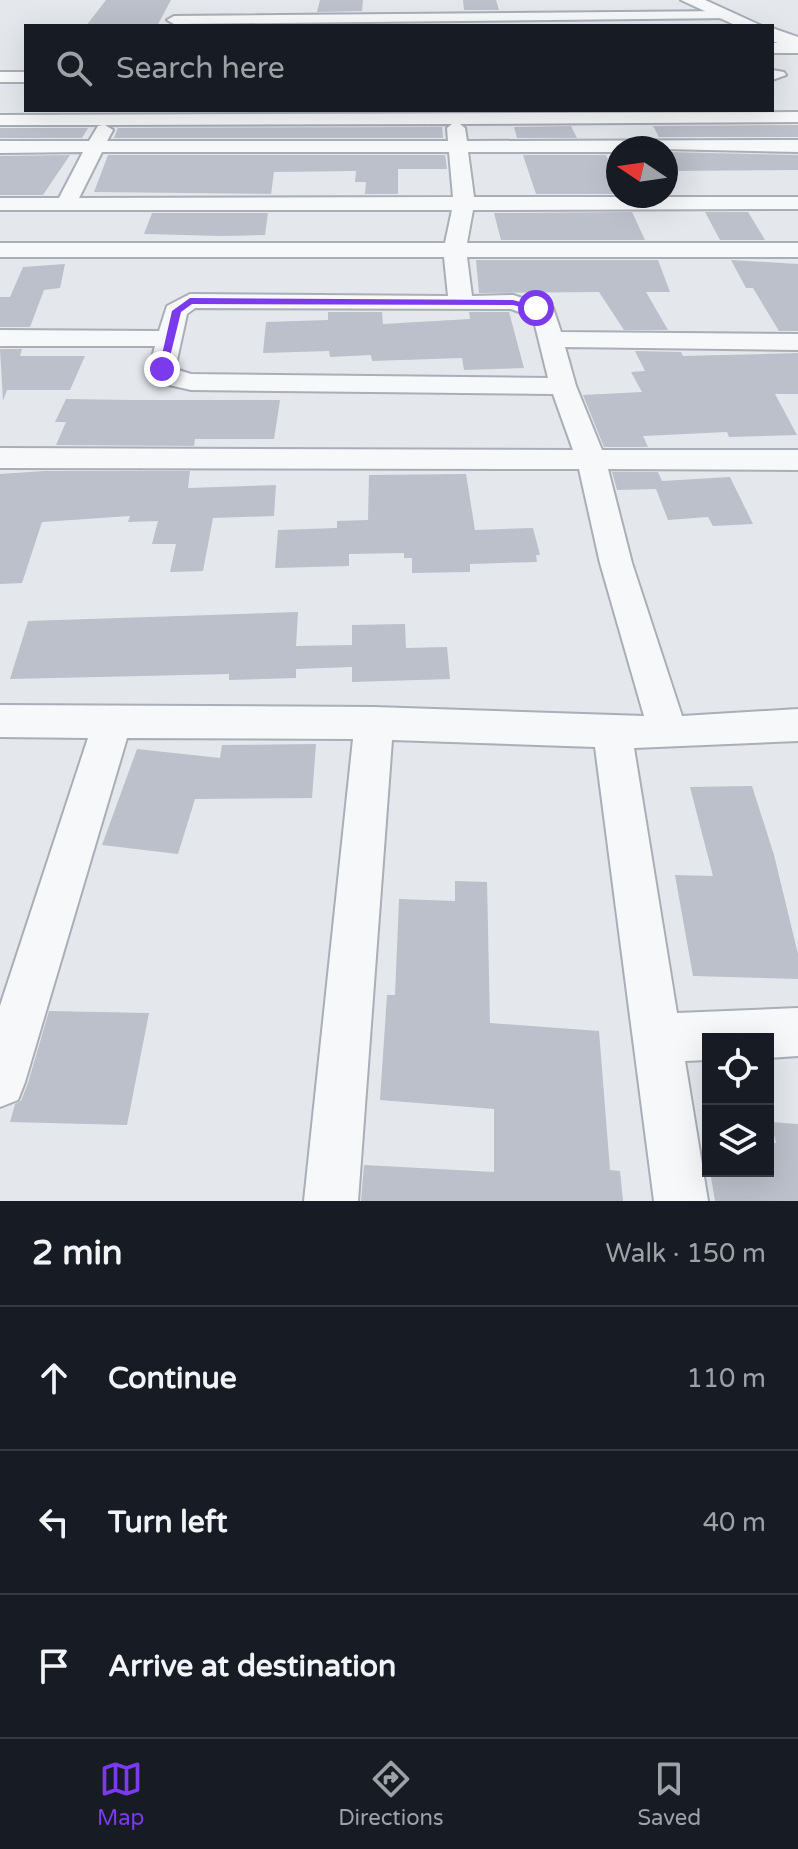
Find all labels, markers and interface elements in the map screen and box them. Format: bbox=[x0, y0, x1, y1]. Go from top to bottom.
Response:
search box bbox=[24, 24, 774, 112]
icon: search bbox=[52, 46, 96, 90]
text: Search here bbox=[116, 50, 285, 87]
north arrow bbox=[606, 136, 678, 208]
route start bbox=[518, 290, 554, 326]
route end bbox=[144, 351, 180, 387]
map controls bbox=[702, 1033, 774, 1177]
button: locate bbox=[702, 1033, 774, 1105]
button: layers bbox=[702, 1105, 774, 1177]
text: 2 min bbox=[32, 1233, 123, 1274]
text: Walk · 150 m bbox=[606, 1238, 766, 1269]
icon: ahead bbox=[32, 1356, 76, 1400]
text: Continue bbox=[108, 1360, 237, 1397]
text: 110 m bbox=[686, 1363, 766, 1394]
icon: left bbox=[32, 1500, 76, 1544]
text: Turn left bbox=[108, 1504, 227, 1541]
text: 40 m bbox=[703, 1507, 766, 1538]
icon: arrive bbox=[32, 1644, 76, 1688]
text: Arrive at destination bbox=[108, 1648, 396, 1685]
tab: Map bbox=[97, 1757, 144, 1831]
tab: Directions bbox=[338, 1757, 444, 1831]
tab: Saved bbox=[637, 1757, 701, 1831]

